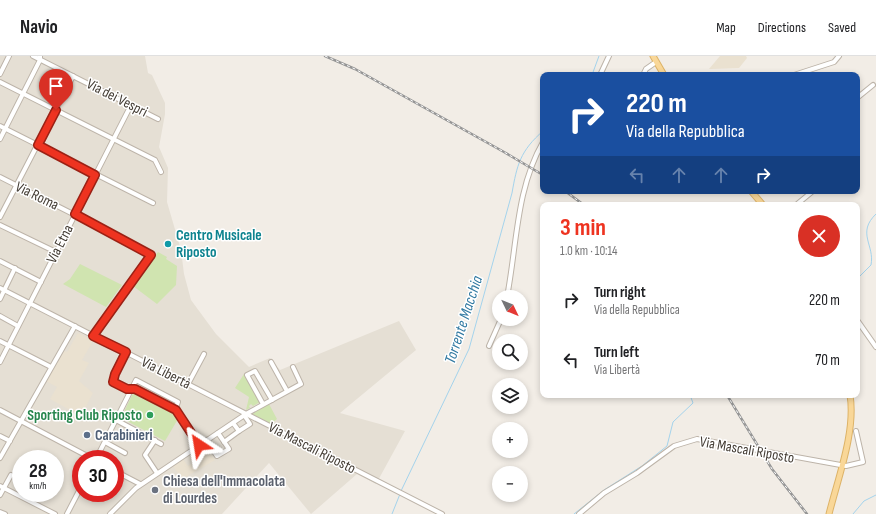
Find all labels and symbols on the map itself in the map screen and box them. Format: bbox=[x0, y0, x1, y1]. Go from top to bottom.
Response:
pin bbox=[39, 69, 73, 110]
street label: Via dei Vespri bbox=[83, 75, 151, 122]
street label: Via Roma bbox=[12, 177, 62, 215]
street label: Via Etna bbox=[42, 221, 78, 266]
place label: Centro Musicale Riposto bbox=[176, 226, 262, 262]
marker: Centro Musicale Riposto bbox=[163, 239, 173, 249]
water label: Torrente Macchia bbox=[441, 273, 487, 366]
north arrow bbox=[492, 290, 528, 326]
street label: Via Libertà bbox=[138, 352, 194, 394]
place label: Sporting Club Riposto bbox=[27, 406, 142, 425]
marker: Sporting Club Riposto bbox=[145, 410, 155, 420]
street label: Via Mascali Riposto bbox=[265, 418, 359, 478]
position arrow bbox=[178, 424, 220, 466]
place label: Carabinieri bbox=[95, 426, 153, 445]
marker: Carabinieri bbox=[82, 430, 92, 440]
street label: Via Mascali Riposto bbox=[698, 432, 796, 468]
speed limit sign: 30 bbox=[72, 450, 124, 502]
place label: Chiesa dell'Immacolata di Lourdes bbox=[163, 472, 285, 508]
marker: Chiesa dell'Immacolata di Lourdes bbox=[150, 485, 160, 495]

